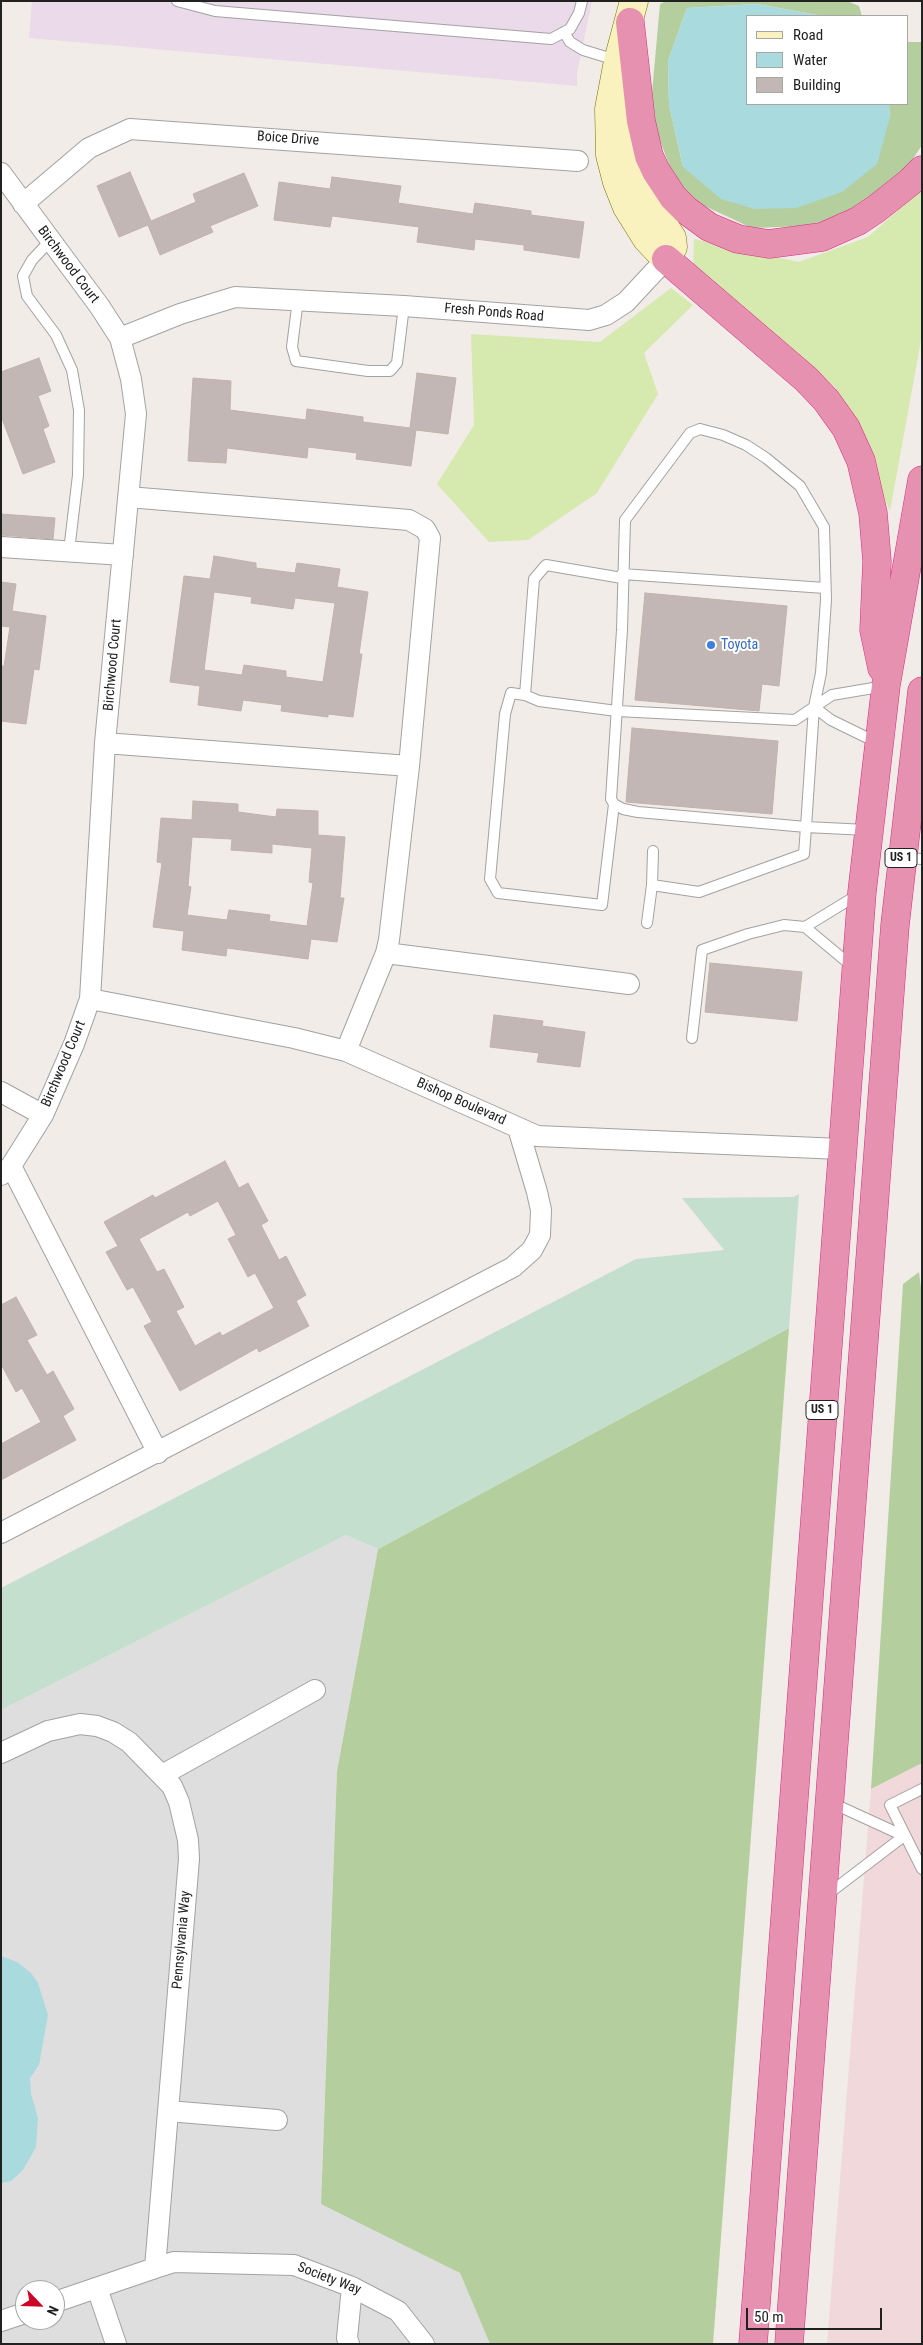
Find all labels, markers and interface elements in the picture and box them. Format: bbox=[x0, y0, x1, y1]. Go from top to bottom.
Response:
legend bbox=[746, 15, 908, 105]
text: Road bbox=[793, 26, 823, 44]
text: Water bbox=[793, 51, 827, 69]
text: Building bbox=[793, 76, 841, 94]
street label: Boice Drive bbox=[256, 128, 320, 150]
street label: Birchwood Court bbox=[34, 223, 102, 307]
street label: Fresh Ponds Road bbox=[444, 300, 544, 326]
street label: Birchwood Court bbox=[101, 618, 125, 712]
place label: Toyota bbox=[721, 637, 758, 653]
marker: Toyota bbox=[705, 639, 717, 651]
road number: US 1 bbox=[885, 848, 917, 868]
street label: Birchwood Court bbox=[38, 1018, 90, 1110]
street label: Bishop Boulevard bbox=[414, 1075, 508, 1129]
road number: US 1 bbox=[806, 1400, 838, 1420]
street label: Pennsylvania Way bbox=[169, 1890, 195, 1990]
street label: Society Way bbox=[295, 2259, 363, 2299]
north arrow bbox=[15, 2280, 65, 2330]
scale bar bbox=[748, 2298, 884, 2330]
text: N bbox=[44, 2304, 62, 2318]
text: 50 m bbox=[754, 2308, 784, 2326]

